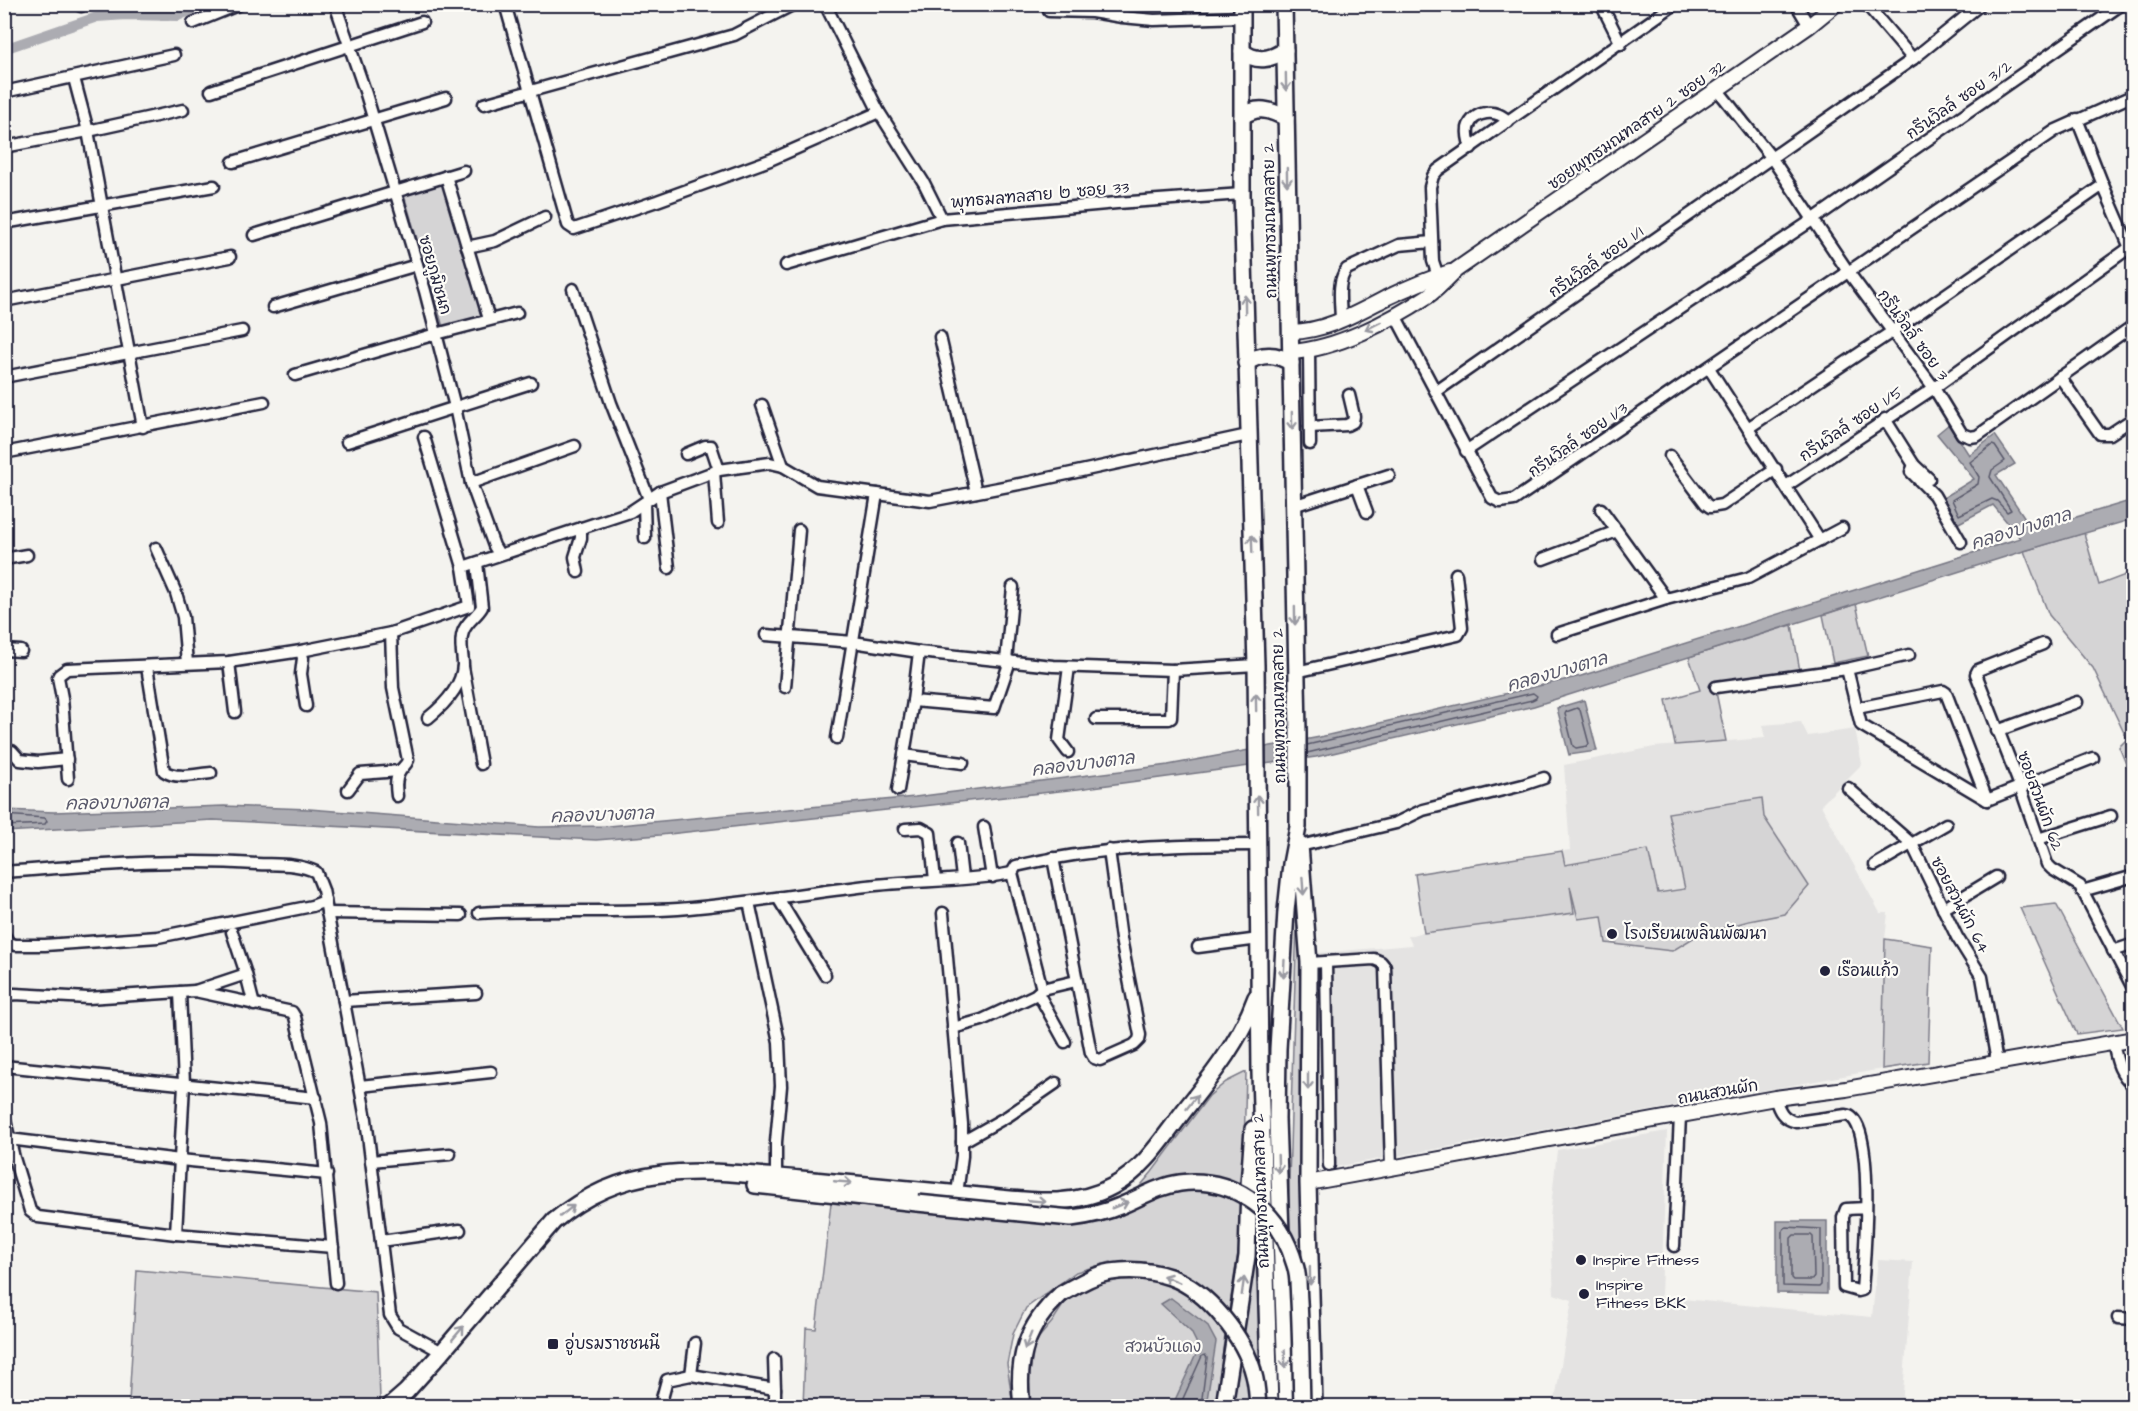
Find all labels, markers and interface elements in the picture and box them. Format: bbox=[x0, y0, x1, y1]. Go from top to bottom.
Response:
street label: กรีนวิลล์ ซอย 3/2 bbox=[1901, 54, 2016, 145]
street label: ซอยพุทธมณฑลสาย 2 ซอย 32 bbox=[1543, 55, 1731, 196]
one-way arrow bbox=[1280, 72, 1291, 92]
street label: ถนนพุทธมณฑลสาย 2 bbox=[1258, 143, 1283, 299]
one-way arrow bbox=[1282, 166, 1293, 186]
street label: พุทธมลฑลสาย ๒ ซอย 33 bbox=[950, 176, 1130, 215]
street label: กรีนวิลล์ ซอย 1/1 bbox=[1543, 220, 1648, 303]
street label: ซอยภูมิชนก bbox=[412, 233, 457, 318]
street label: กรีนวิลล์ ซอย 3 bbox=[1872, 284, 1955, 385]
one-way arrow bbox=[1240, 295, 1251, 315]
one-way arrow bbox=[1365, 320, 1382, 332]
street label: กรีนวิลล์ ซอย 1/5 bbox=[1794, 380, 1908, 467]
street label: กรีนวิลล์ ซอย 1/3 bbox=[1523, 396, 1632, 483]
one-way arrow bbox=[1286, 411, 1298, 431]
water label: คลองบางตาล bbox=[1968, 502, 2075, 556]
one-way arrow bbox=[1246, 534, 1257, 554]
one-way arrow bbox=[1289, 606, 1301, 626]
street label: ถนนพุทธมณฑลสาย 2 bbox=[1267, 628, 1292, 784]
water label: คลองบางตาล bbox=[1504, 645, 1611, 698]
one-way arrow bbox=[1250, 692, 1262, 712]
water label: คลองบางตาล bbox=[1030, 745, 1137, 783]
street label: ซอยสวนผัก 62 bbox=[2012, 748, 2068, 854]
water label: คลองบางตาล bbox=[65, 790, 170, 816]
one-way arrow bbox=[1252, 795, 1264, 815]
water label: คลองบางตาล bbox=[550, 801, 655, 829]
street label: ซอยสวนผัก 64 bbox=[1925, 853, 1995, 957]
one-way arrow bbox=[1298, 875, 1309, 895]
place label: โรงเรียนเพลินพัฒนา bbox=[1624, 922, 1767, 945]
marker: โรงเรียนเพลินพัฒนา bbox=[1605, 927, 1619, 941]
one-way arrow bbox=[1278, 958, 1289, 978]
place label: เรือนแก้ว bbox=[1837, 959, 1899, 982]
marker: เรือนแก้ว bbox=[1818, 964, 1832, 978]
one-way arrow bbox=[1302, 1070, 1314, 1090]
street label: ถนนสวนผัก bbox=[1676, 1074, 1760, 1110]
one-way arrow bbox=[1185, 1094, 1198, 1110]
street label: ถนนพุทธมณฑลสาย 2 bbox=[1247, 1113, 1276, 1269]
one-way arrow bbox=[1272, 1153, 1283, 1173]
one-way arrow bbox=[832, 1177, 852, 1188]
one-way arrow bbox=[1026, 1196, 1046, 1207]
one-way arrow bbox=[1110, 1199, 1129, 1210]
one-way arrow bbox=[559, 1205, 575, 1217]
place label: Inspire Fitness bbox=[1593, 1249, 1699, 1271]
marker: Inspire Fitness bbox=[1574, 1253, 1588, 1267]
one-way arrow bbox=[1304, 1265, 1316, 1285]
one-way arrow bbox=[1162, 1273, 1180, 1284]
place label: Inspire Fitness BKK bbox=[1596, 1274, 1686, 1314]
one-way arrow bbox=[1237, 1277, 1248, 1297]
marker: Inspire Fitness BKK bbox=[1577, 1287, 1591, 1301]
one-way arrow bbox=[451, 1326, 465, 1341]
one-way arrow bbox=[1022, 1331, 1033, 1349]
place label: อู่บรมราชชนนี bbox=[565, 1332, 660, 1356]
park label: สวนบัวแดง bbox=[1125, 1336, 1201, 1358]
marker: อู่บรมราชชนนี bbox=[546, 1337, 560, 1351]
one-way arrow bbox=[1279, 1348, 1290, 1368]

